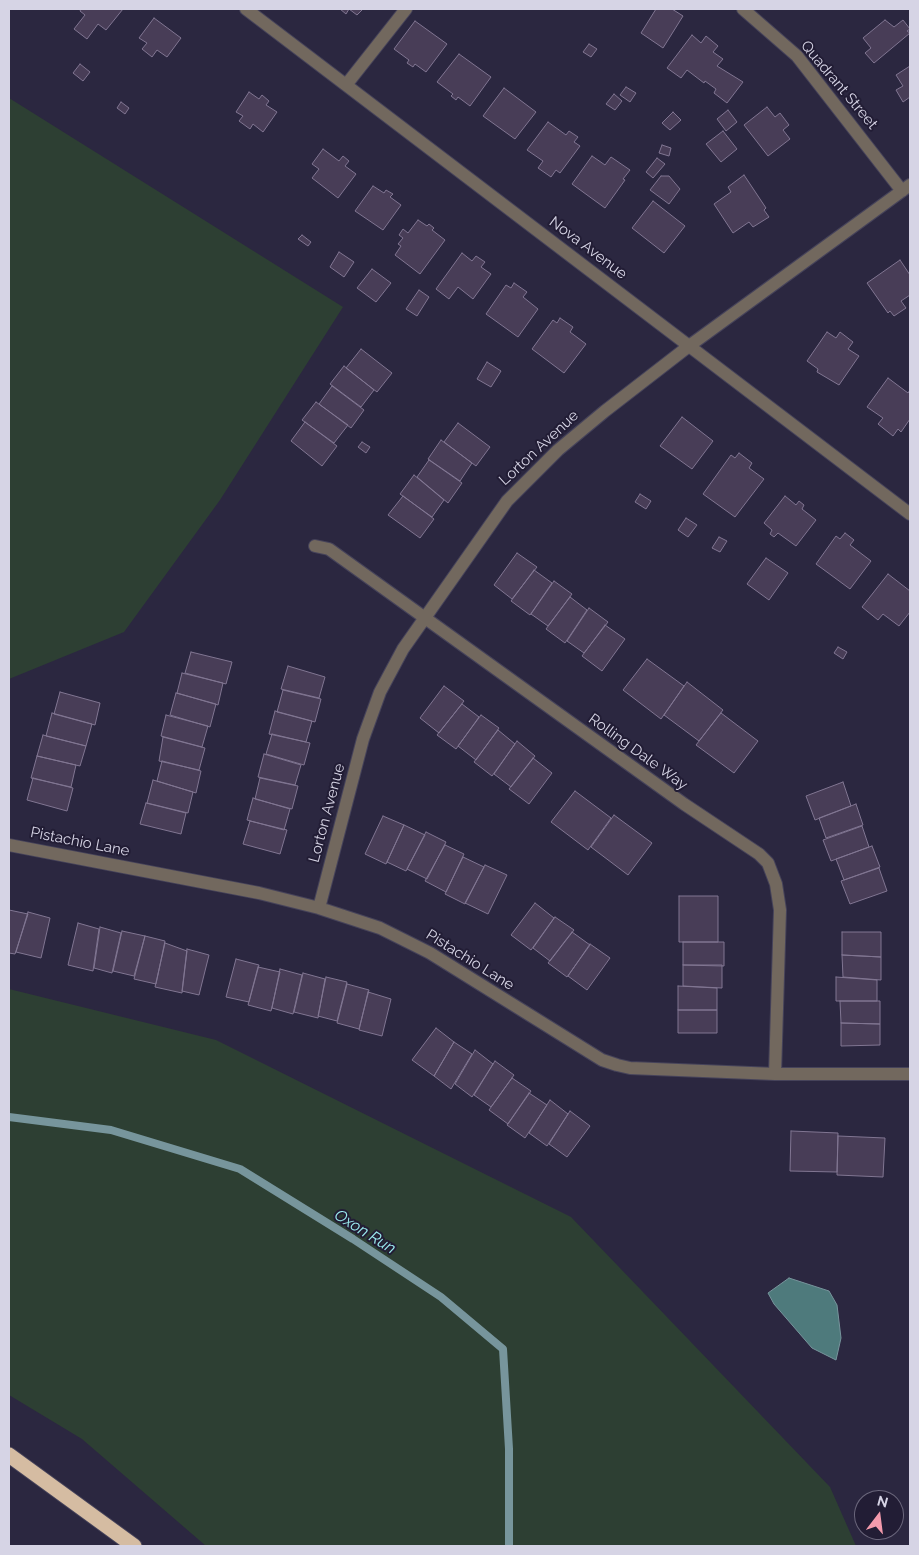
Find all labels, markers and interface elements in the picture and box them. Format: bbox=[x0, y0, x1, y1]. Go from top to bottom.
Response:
street label: Quadrant Street bbox=[797, 37, 881, 133]
street label: Nova Avenue bbox=[546, 213, 630, 283]
street label: Lorton Avenue bbox=[496, 407, 582, 489]
street label: Rolling Dale Way bbox=[585, 710, 691, 794]
street label: Lorton Avenue bbox=[305, 762, 349, 864]
street label: Pistachio Lane bbox=[29, 824, 131, 860]
street label: Pistachio Lane bbox=[423, 926, 517, 994]
water label: Oxon Run bbox=[331, 1206, 399, 1258]
north arrow bbox=[854, 1490, 904, 1540]
text: N bbox=[875, 1492, 890, 1511]

